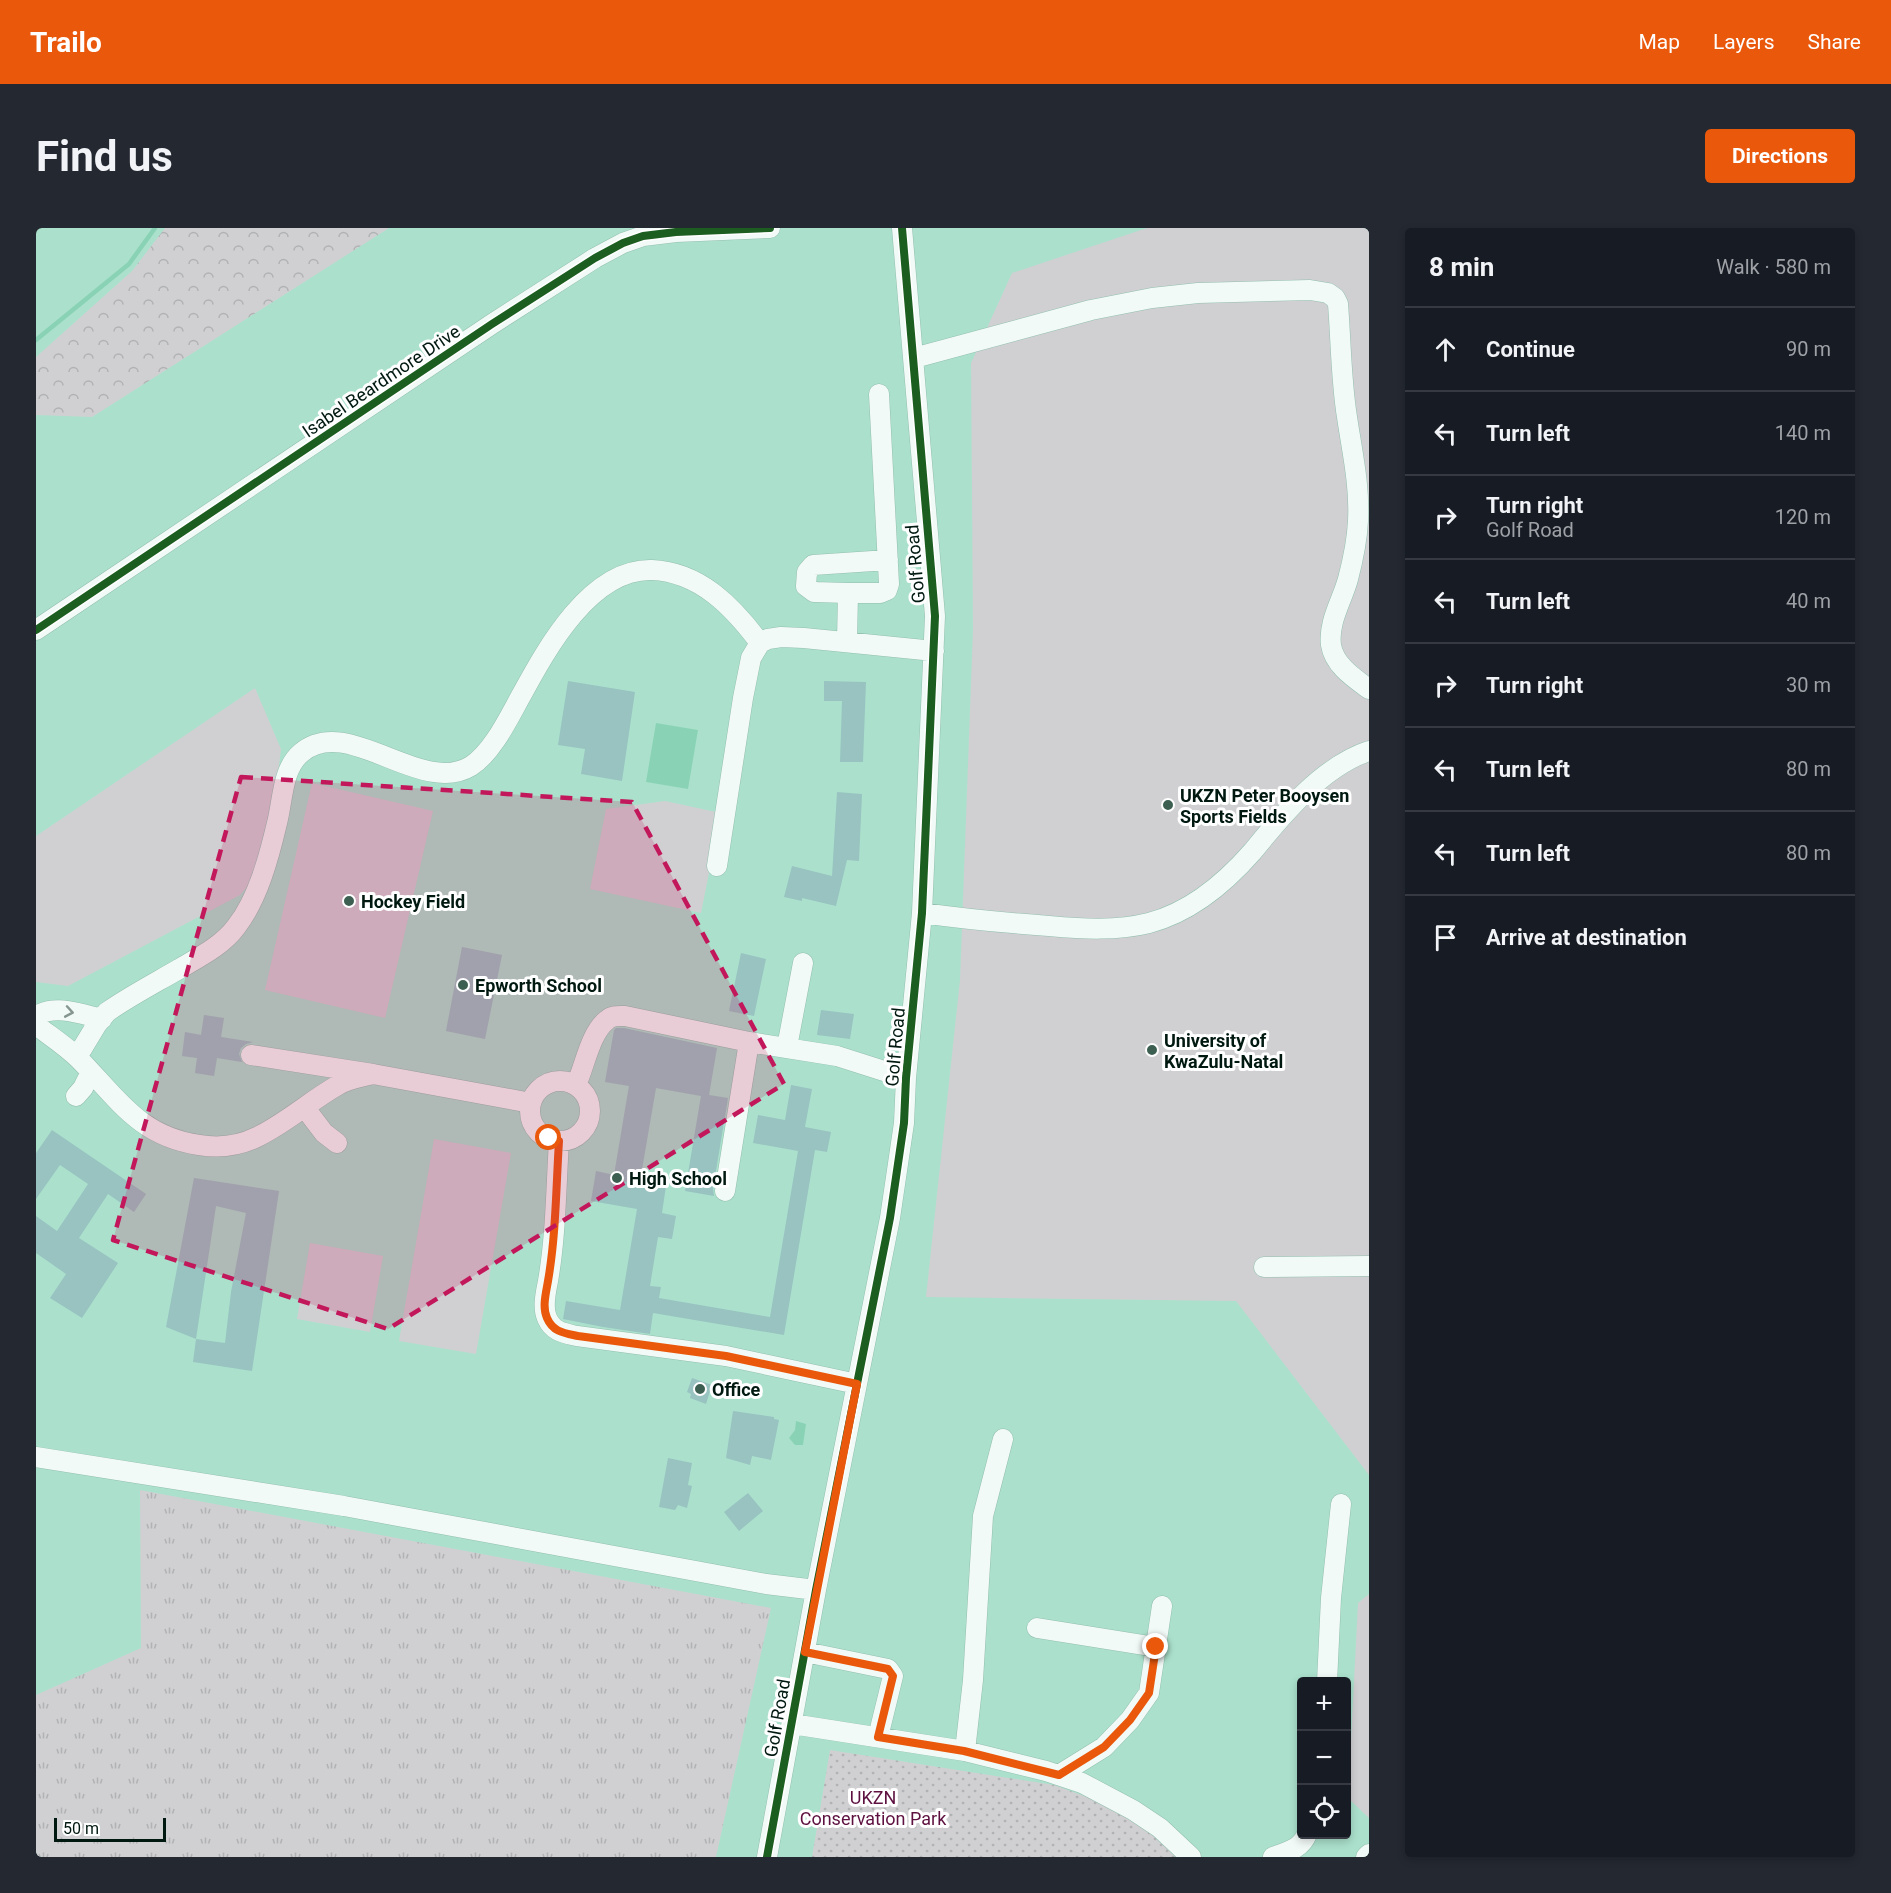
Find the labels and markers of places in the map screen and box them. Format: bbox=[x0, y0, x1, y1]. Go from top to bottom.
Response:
place label: UKZN Peter Booysen Sports Fields bbox=[1180, 785, 1349, 827]
marker: UKZN Peter Booysen Sports Fields bbox=[1161, 798, 1175, 812]
place label: Hockey Field bbox=[361, 891, 465, 912]
marker: Hockey Field bbox=[342, 894, 356, 908]
place label: Epworth School bbox=[475, 975, 602, 996]
marker: Epworth School bbox=[456, 978, 470, 992]
place label: University of KwaZulu-Natal bbox=[1164, 1030, 1283, 1072]
marker: University of KwaZulu-Natal bbox=[1145, 1043, 1159, 1057]
place label: High School bbox=[629, 1168, 727, 1189]
marker: High School bbox=[610, 1171, 624, 1185]
place label: Office bbox=[712, 1379, 761, 1400]
marker: Office bbox=[693, 1382, 707, 1396]

